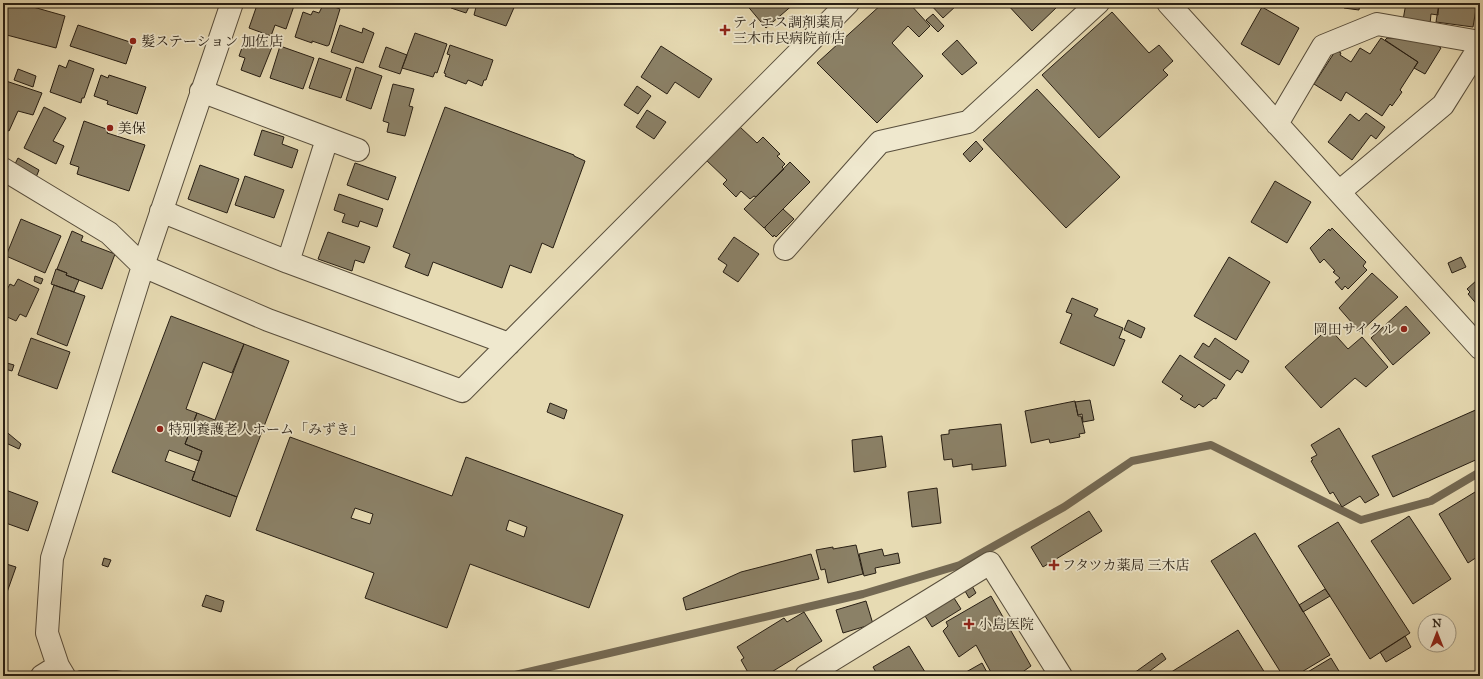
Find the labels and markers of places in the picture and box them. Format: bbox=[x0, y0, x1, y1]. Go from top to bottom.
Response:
place label: ティエス調剤薬局 三木市民病院前店 bbox=[733, 14, 845, 47]
marker: ティエス調剤薬局 三木市民病院前店 bbox=[720, 25, 730, 35]
place label: 髪ステーション 加佐店 bbox=[141, 33, 283, 50]
marker: 髪ステーション 加佐店 bbox=[128, 36, 138, 46]
place label: 美保 bbox=[118, 120, 146, 137]
marker: 美保 bbox=[105, 123, 115, 133]
place label: 岡田サイクル bbox=[1314, 321, 1396, 338]
marker: 岡田サイクル bbox=[1399, 324, 1409, 334]
place label: 特別養護老人ホーム「みずき」 bbox=[168, 421, 364, 438]
marker: 特別養護老人ホーム「みずき」 bbox=[155, 424, 165, 434]
place label: フタツカ薬局 三木店 bbox=[1062, 557, 1190, 574]
marker: フタツカ薬局 三木店 bbox=[1049, 560, 1059, 570]
place label: 小島医院 bbox=[978, 616, 1034, 633]
marker: 小島医院 bbox=[963, 618, 975, 630]

